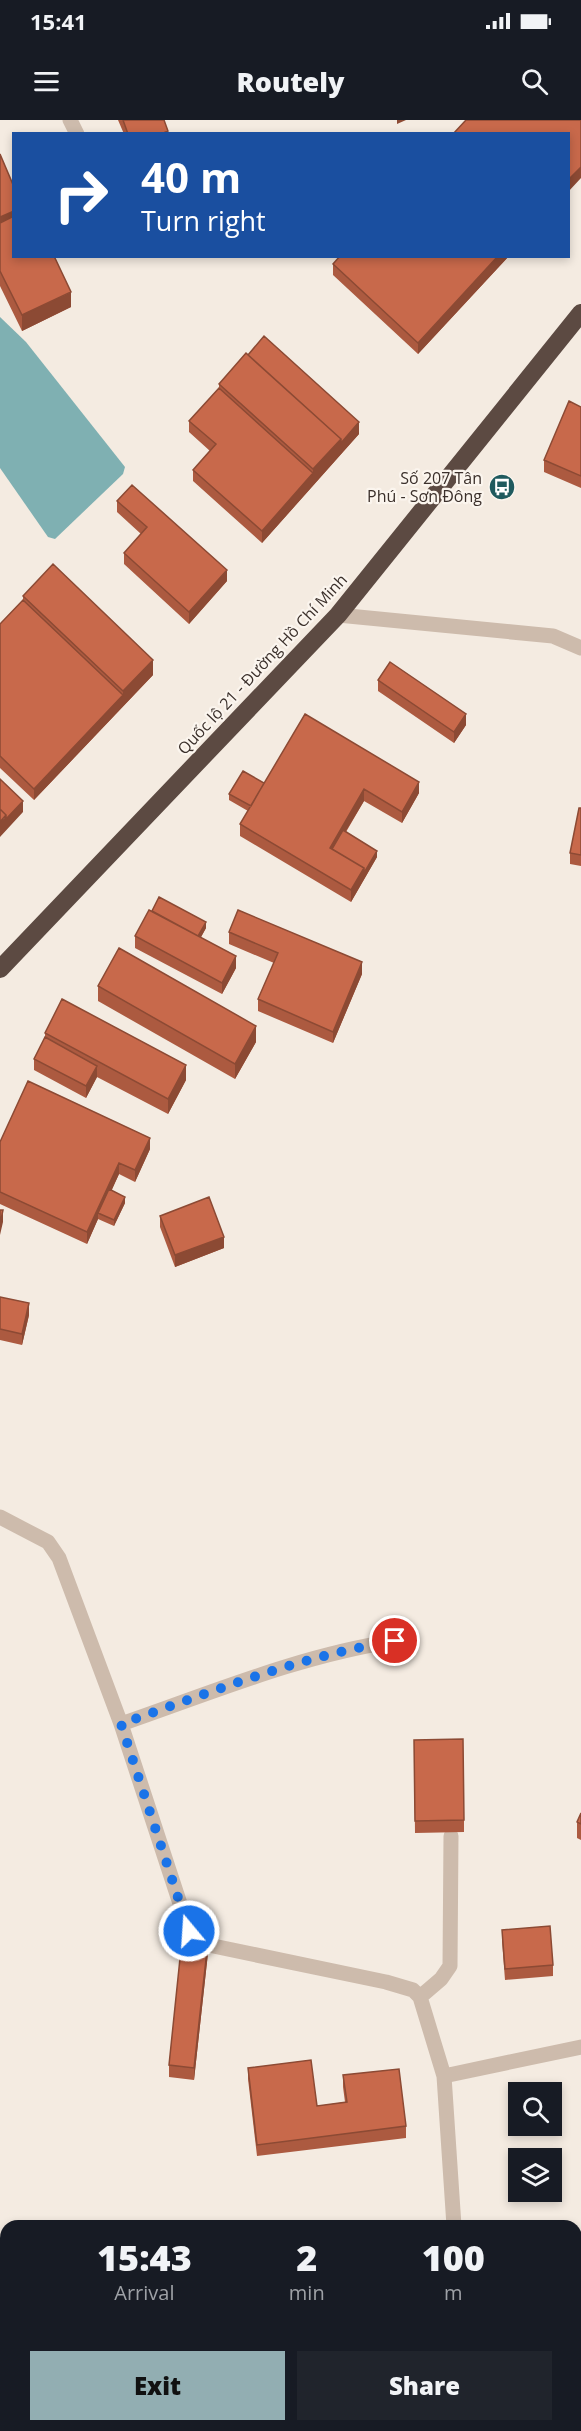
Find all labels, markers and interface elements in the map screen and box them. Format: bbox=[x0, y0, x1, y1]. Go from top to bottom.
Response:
text: 15:41 bbox=[30, 6, 87, 36]
text: Routely bbox=[237, 63, 344, 100]
icon: menu bbox=[30, 65, 63, 98]
icon: search bbox=[518, 65, 551, 98]
text: 40 m bbox=[141, 148, 241, 205]
icon: right bbox=[42, 156, 120, 234]
text: Turn right bbox=[141, 202, 266, 239]
place label: Số 207 Tân Phú - Sơn Đông bbox=[367, 467, 482, 507]
bus stop icon: Số 207 Tân Phú - Sơn Đông bbox=[487, 472, 517, 502]
street label: Quốc lộ 21 - Đường Hồ Chí Minh bbox=[172, 569, 352, 759]
pin bbox=[369, 1615, 420, 1666]
icon: arrive bbox=[378, 1624, 411, 1657]
position arrow bbox=[157, 1899, 221, 1963]
map controls bbox=[508, 2082, 562, 2202]
button: search bbox=[508, 2082, 562, 2136]
button: layers bbox=[508, 2148, 562, 2202]
text: 15:43 bbox=[97, 2233, 192, 2282]
text: 2 bbox=[296, 2233, 317, 2282]
text: 100 bbox=[422, 2233, 485, 2282]
text: Arrival bbox=[114, 2279, 175, 2306]
text: min bbox=[289, 2279, 325, 2306]
text: m bbox=[444, 2279, 463, 2306]
button: Exit bbox=[30, 2351, 285, 2420]
button: Share bbox=[297, 2351, 552, 2420]

